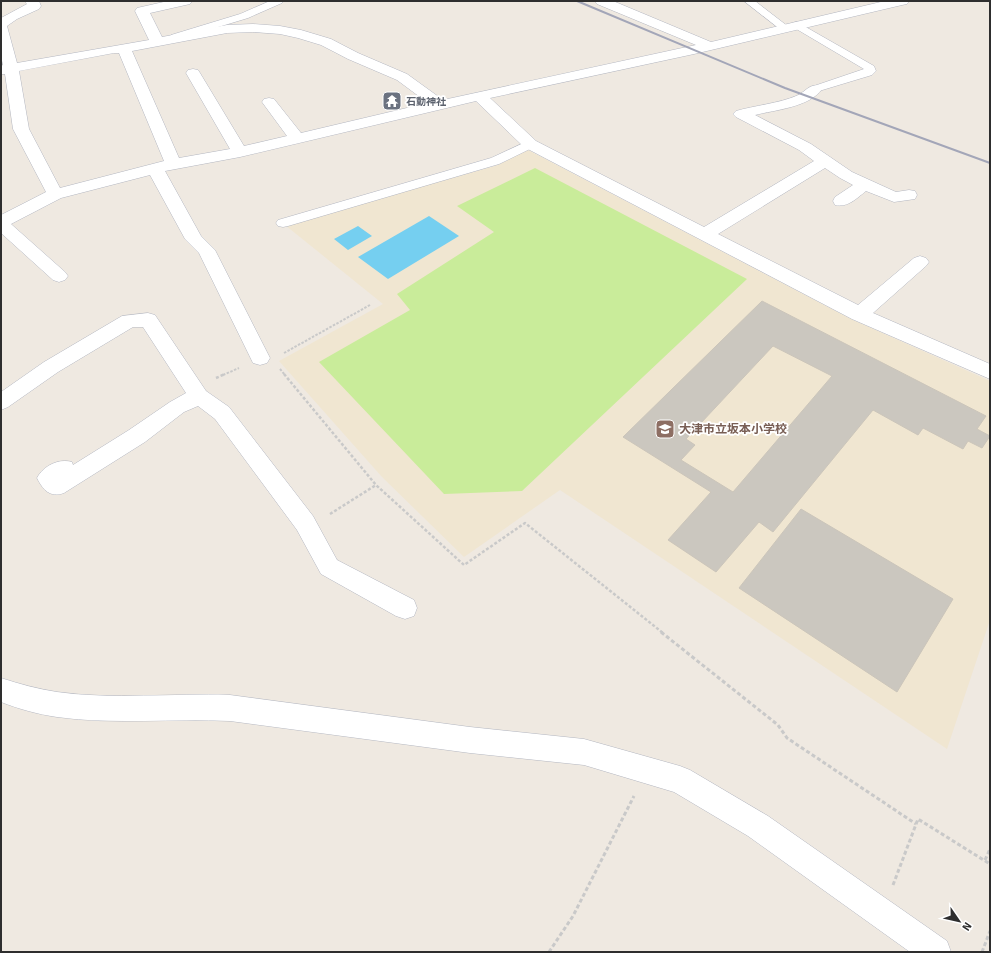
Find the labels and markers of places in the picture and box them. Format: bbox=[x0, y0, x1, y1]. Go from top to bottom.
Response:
temple icon: 石動神社 bbox=[381, 90, 403, 112]
place label: 石動神社 bbox=[406, 96, 447, 108]
school or university icon: 大津市立坂本小学校 bbox=[654, 418, 676, 440]
place label: 大津市立坂本小学校 bbox=[679, 422, 787, 437]

